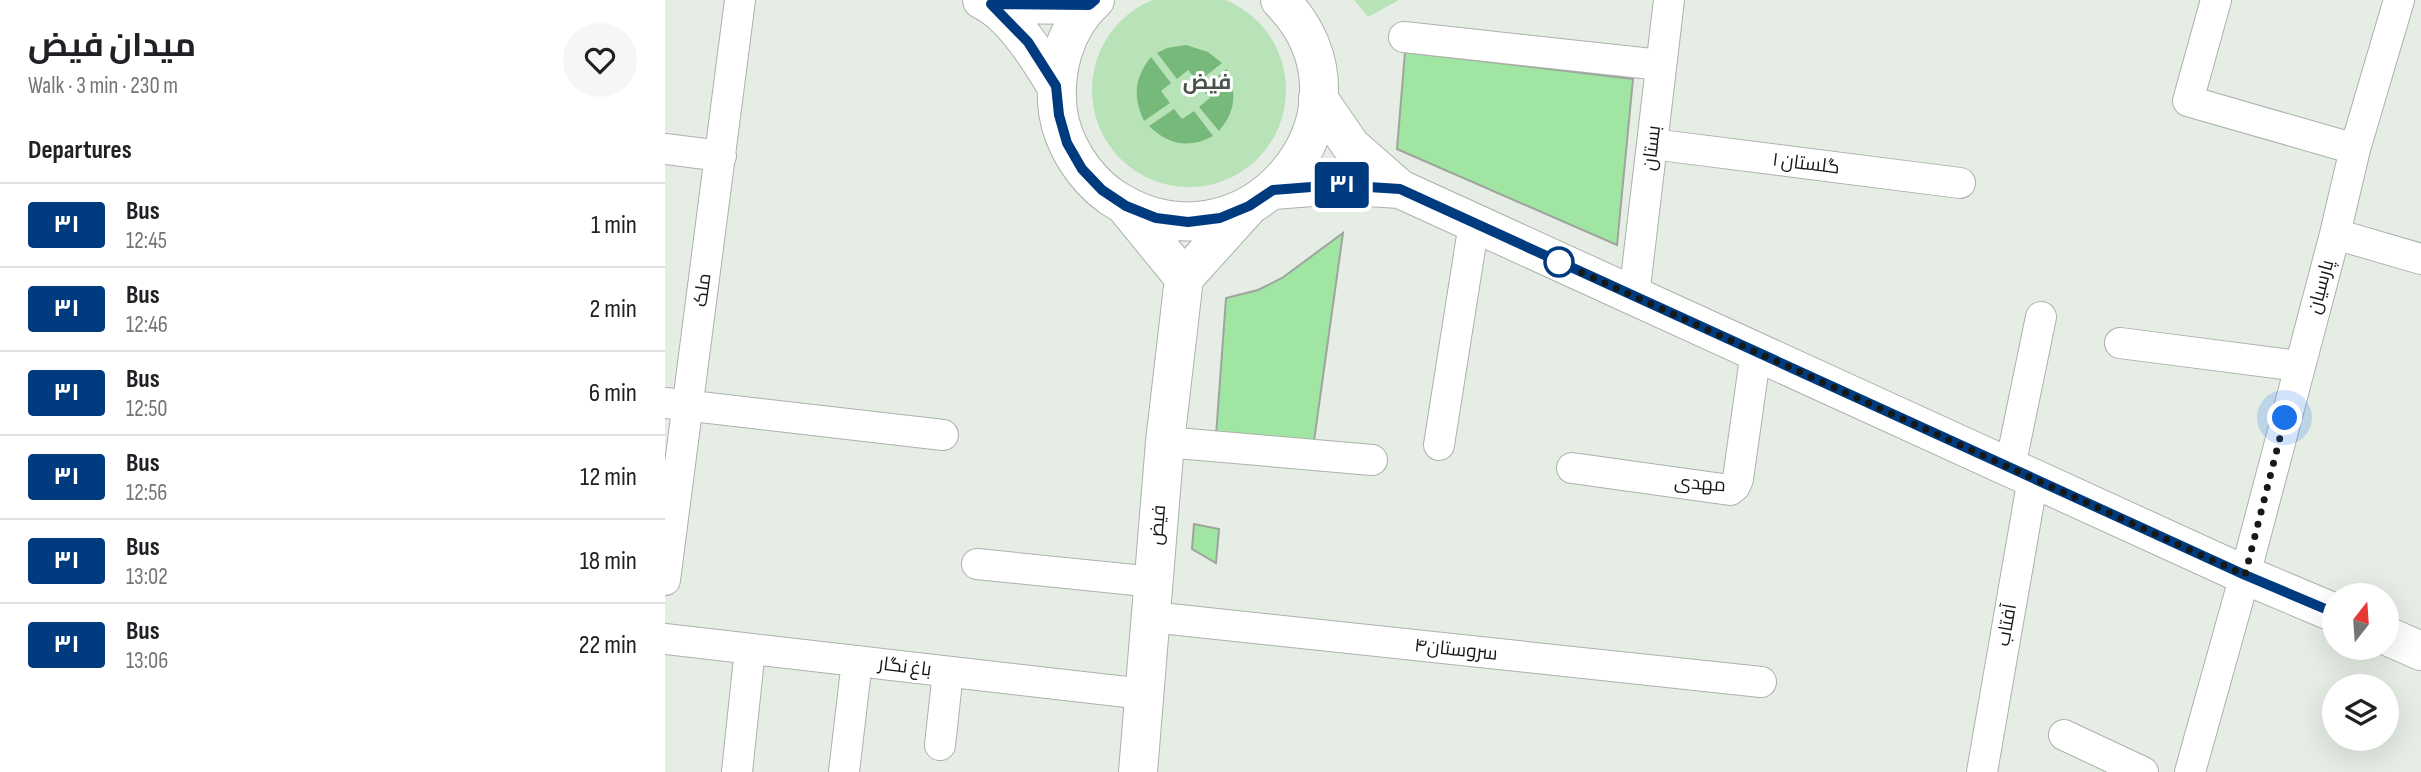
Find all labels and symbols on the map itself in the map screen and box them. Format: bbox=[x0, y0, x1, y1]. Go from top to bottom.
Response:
district label: فیض bbox=[1183, 70, 1231, 95]
street label: بستان bbox=[1638, 124, 1666, 172]
street label: گلستان ۱ bbox=[1771, 148, 1841, 180]
line badge: ۳۱ bbox=[1311, 162, 1373, 208]
unlabelled marker bbox=[1544, 247, 1574, 277]
street label: پارسیان bbox=[2303, 257, 2339, 317]
street label: ملک bbox=[689, 272, 717, 308]
your location bbox=[2267, 400, 2302, 435]
street label: مهدی bbox=[1673, 471, 1727, 497]
street label: فیض bbox=[1145, 504, 1171, 546]
north arrow bbox=[2322, 583, 2399, 660]
street label: آفتاب bbox=[1992, 602, 2022, 648]
street label: سروستان۴ bbox=[1413, 634, 1499, 666]
street label: باغ نگار bbox=[876, 652, 933, 683]

